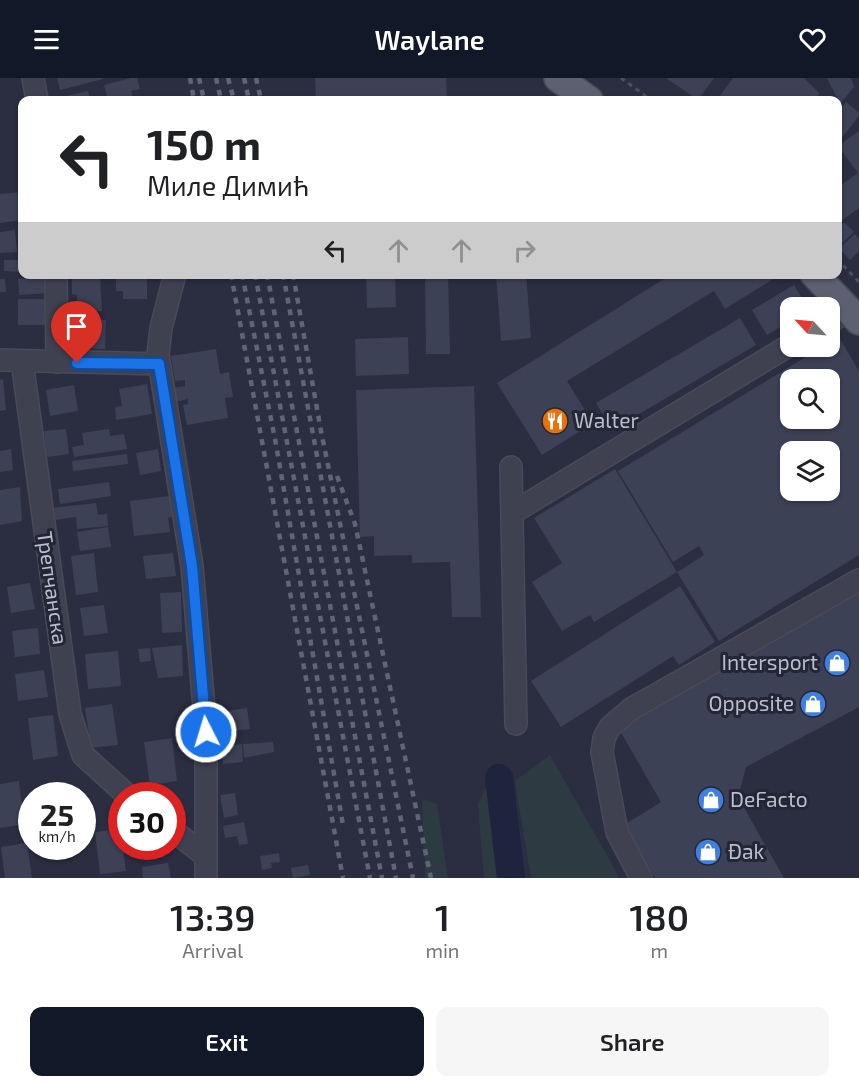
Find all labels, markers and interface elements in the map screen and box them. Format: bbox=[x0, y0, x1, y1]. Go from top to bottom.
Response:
icon: menu bbox=[30, 23, 63, 56]
text: Waylane bbox=[374, 23, 485, 55]
icon: heart bbox=[796, 23, 829, 56]
text: 150 m bbox=[147, 118, 261, 168]
icon: left bbox=[48, 120, 126, 198]
text: Миле Димић bbox=[147, 169, 309, 201]
icon: left bbox=[319, 234, 352, 267]
icon: ahead bbox=[382, 234, 415, 267]
icon: ahead bbox=[445, 234, 478, 267]
icon: right bbox=[508, 234, 541, 267]
north arrow bbox=[780, 297, 840, 357]
map controls bbox=[780, 297, 840, 501]
pin bbox=[51, 301, 102, 363]
icon: arrive bbox=[60, 310, 93, 343]
button: search bbox=[780, 369, 840, 429]
restaurant icon: Walter bbox=[540, 406, 570, 436]
place label: Walter bbox=[574, 407, 640, 432]
button: layers bbox=[780, 441, 840, 501]
street label: Трепчанска bbox=[33, 529, 74, 646]
shop icon: Intersport bbox=[822, 648, 852, 678]
place label: Intersport bbox=[721, 649, 818, 674]
shop icon: Opposite bbox=[798, 689, 828, 719]
place label: Opposite bbox=[709, 690, 794, 715]
position arrow bbox=[174, 700, 238, 764]
speed limit sign: 30 bbox=[108, 782, 186, 860]
shop icon: DeFacto bbox=[696, 785, 726, 815]
place label: DeFacto bbox=[730, 786, 808, 811]
text: 25 bbox=[40, 796, 74, 832]
text: km/h bbox=[38, 827, 76, 845]
shop icon: Đak bbox=[693, 837, 723, 867]
place label: Đak bbox=[728, 838, 765, 863]
text: 13:39 bbox=[170, 895, 255, 938]
text: 1 bbox=[435, 895, 450, 938]
text: 180 bbox=[629, 895, 689, 938]
text: Arrival bbox=[182, 938, 243, 962]
text: min bbox=[425, 938, 459, 962]
text: m bbox=[650, 938, 668, 962]
button: Exit bbox=[30, 1007, 424, 1076]
button: Share bbox=[436, 1007, 829, 1076]

